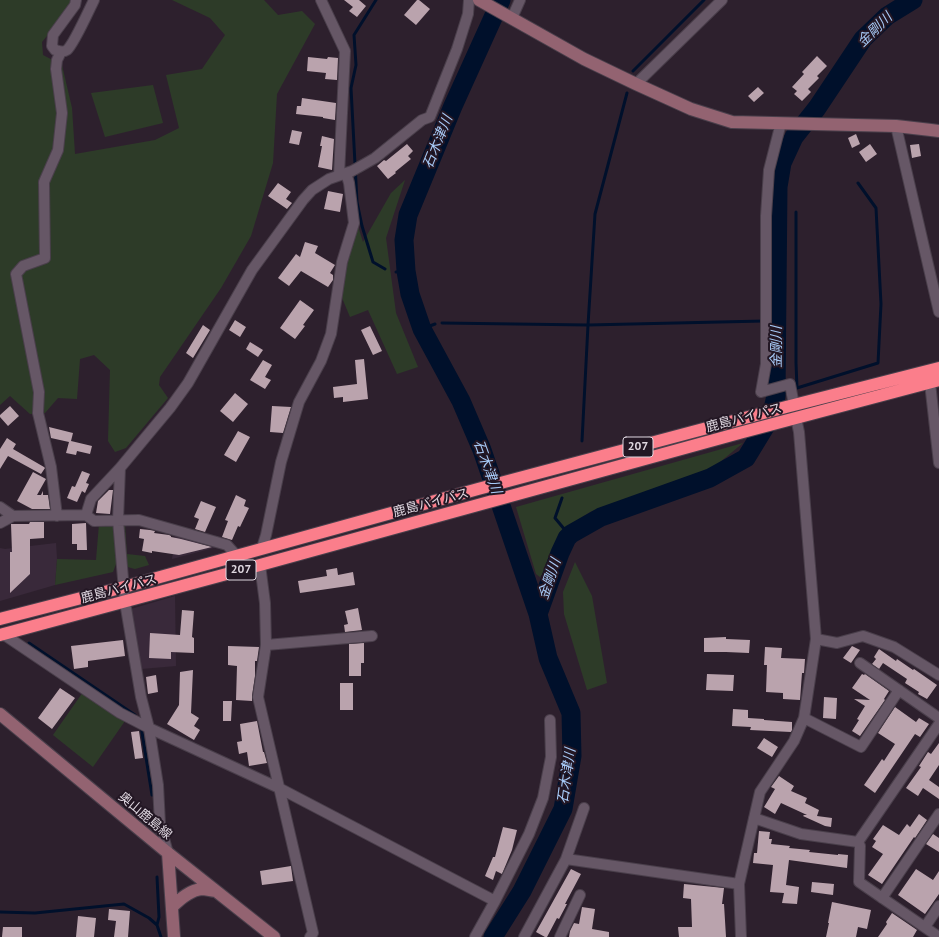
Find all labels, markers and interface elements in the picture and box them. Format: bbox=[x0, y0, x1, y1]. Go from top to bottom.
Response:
water label: 金剛川 bbox=[854, 9, 896, 51]
water label: 石木津川 bbox=[420, 113, 456, 171]
water label: 金剛川 bbox=[769, 326, 785, 368]
street label: 鹿島バイパス bbox=[704, 400, 784, 436]
road number: 207 bbox=[623, 437, 653, 457]
water label: 石木津川 bbox=[470, 438, 504, 496]
street label: 鹿島バイパス bbox=[391, 485, 471, 521]
water label: 金剛川 bbox=[535, 556, 565, 602]
road number: 207 bbox=[226, 560, 256, 580]
street label: 鹿島バイパス bbox=[79, 571, 159, 607]
water label: 石木津川 bbox=[555, 747, 579, 805]
street label: 奥山鹿島線 bbox=[115, 789, 175, 843]

